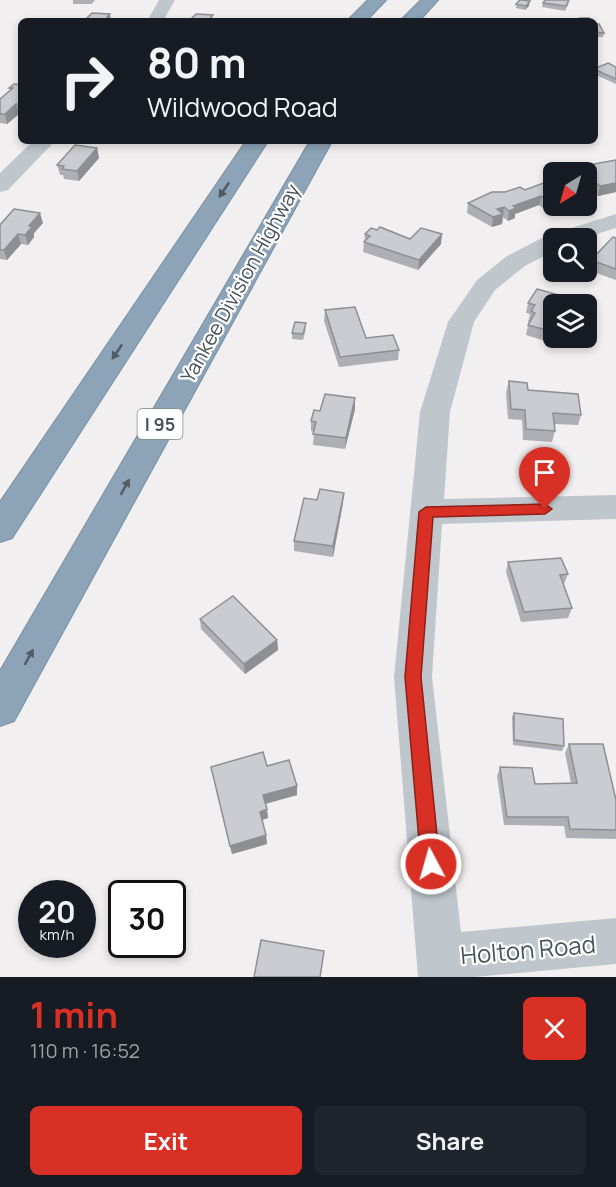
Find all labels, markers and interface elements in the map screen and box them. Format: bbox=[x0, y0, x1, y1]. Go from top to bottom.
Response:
text: 80 m bbox=[147, 33, 247, 91]
icon: right bbox=[48, 42, 126, 120]
text: Wildwood Road bbox=[147, 88, 338, 125]
north arrow bbox=[543, 162, 597, 216]
map controls bbox=[543, 162, 597, 348]
street label: Yankee Division Highway bbox=[174, 178, 306, 387]
one-way arrow bbox=[219, 181, 230, 198]
button: search bbox=[543, 228, 597, 282]
button: layers bbox=[543, 294, 597, 348]
one-way arrow bbox=[111, 344, 123, 360]
road number: I 95 bbox=[138, 409, 182, 439]
pin bbox=[519, 447, 570, 509]
icon: arrive bbox=[528, 456, 561, 489]
one-way arrow bbox=[120, 478, 130, 495]
one-way arrow bbox=[24, 648, 34, 665]
position arrow bbox=[399, 832, 463, 896]
speed limit sign: 30 bbox=[108, 880, 186, 958]
text: 20 bbox=[38, 891, 76, 932]
text: km/h bbox=[40, 924, 74, 945]
street label: Holton Road bbox=[459, 927, 597, 971]
text: 1 min bbox=[30, 990, 118, 1039]
button: close bbox=[523, 997, 586, 1060]
text: 110 m · 16:52 bbox=[30, 1037, 140, 1064]
button: Exit bbox=[30, 1106, 302, 1175]
button: Share bbox=[314, 1106, 586, 1175]

